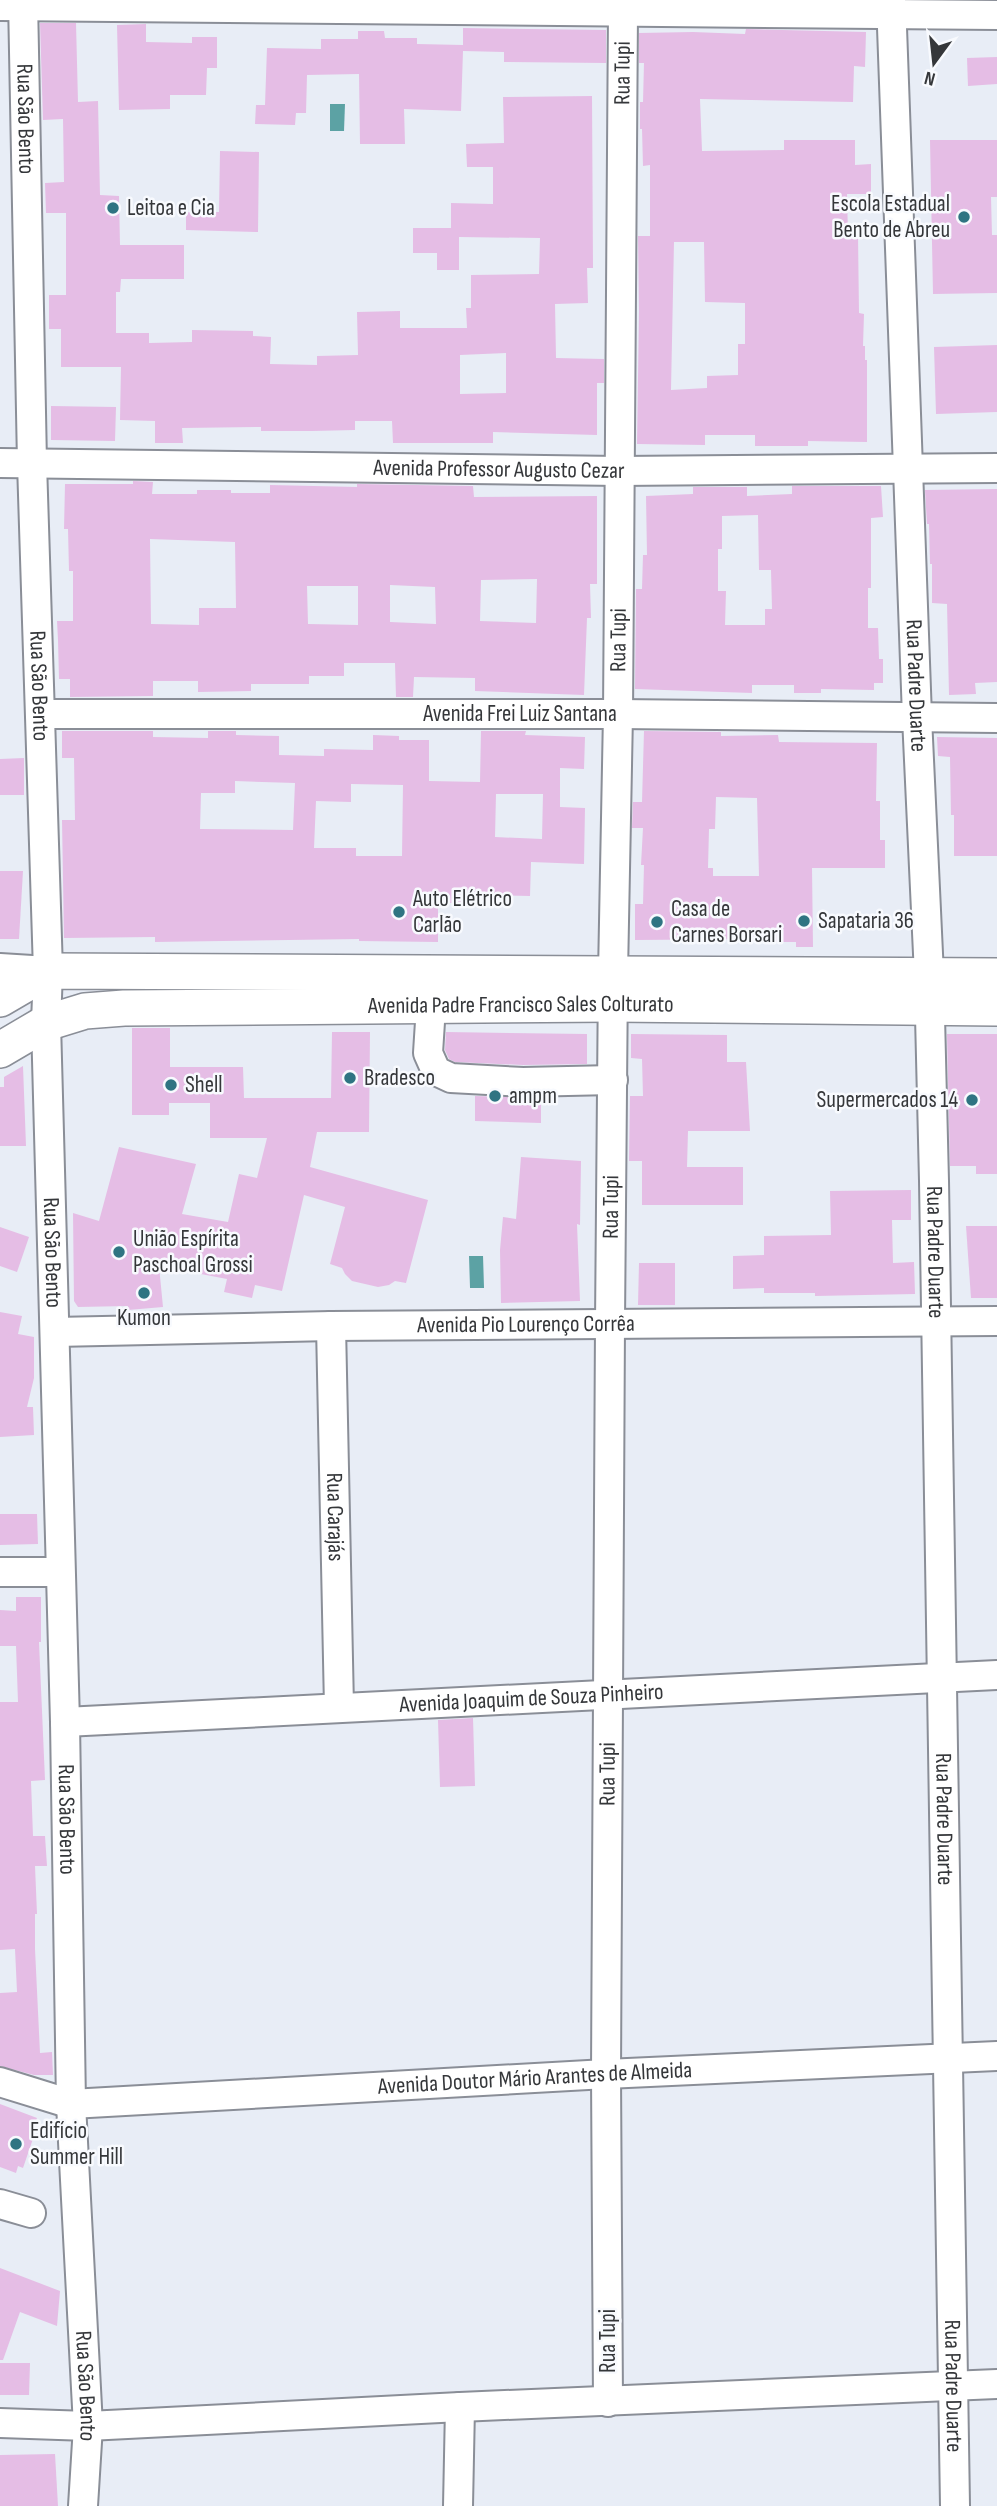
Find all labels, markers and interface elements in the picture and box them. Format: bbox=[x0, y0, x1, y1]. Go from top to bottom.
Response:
north arrow bbox=[899, 28, 969, 98]
street label: Rua Tupi bbox=[608, 41, 637, 105]
street label: Rua São Bento bbox=[10, 63, 40, 175]
text: N bbox=[922, 66, 938, 90]
place label: Escola Estadual Bento de Abreu bbox=[831, 190, 950, 244]
place label: Leitoa e Cia bbox=[127, 194, 215, 222]
marker: Leitoa e Cia bbox=[105, 200, 121, 216]
marker: Escola Estadual Bento de Abreu bbox=[956, 209, 972, 225]
street label: Avenida Professor Augusto Cezar bbox=[372, 454, 625, 485]
street label: Rua Tupi bbox=[604, 608, 633, 672]
street label: Rua Padre Duarte bbox=[899, 619, 933, 752]
street label: Rua São Bento bbox=[23, 630, 55, 742]
street label: Avenida Frei Luiz Santana bbox=[422, 700, 617, 728]
place label: Auto Elétrico Carlão bbox=[412, 885, 512, 939]
place label: Casa de Carnes Borsari bbox=[671, 895, 782, 949]
marker: Auto Elétrico Carlão bbox=[391, 904, 407, 920]
place label: Sapataria 36 bbox=[818, 907, 914, 935]
marker: Sapataria 36 bbox=[796, 913, 812, 929]
marker: Casa de Carnes Borsari bbox=[649, 914, 665, 930]
street label: Avenida Padre Francisco Sales Colturato bbox=[367, 990, 674, 1020]
place label: Bradesco bbox=[364, 1064, 435, 1092]
marker: Bradesco bbox=[342, 1070, 358, 1086]
place label: Shell bbox=[185, 1071, 223, 1099]
marker: Shell bbox=[163, 1077, 179, 1093]
place label: ampm bbox=[509, 1082, 557, 1110]
place label: Supermercados 14 bbox=[816, 1086, 958, 1114]
marker: ampm bbox=[487, 1088, 503, 1104]
marker: Supermercados 14 bbox=[964, 1092, 980, 1108]
street label: Rua Tupi bbox=[597, 1175, 625, 1239]
street label: Rua Padre Duarte bbox=[920, 1186, 950, 1319]
street label: Rua São Bento bbox=[37, 1197, 68, 1308]
place label: União Espírita Paschoal Grossi bbox=[133, 1225, 253, 1279]
marker: União Espírita Paschoal Grossi bbox=[111, 1244, 127, 1260]
marker: Kumon bbox=[136, 1285, 152, 1301]
place label: Kumon bbox=[117, 1304, 171, 1332]
street label: Avenida Pio Lourenço Corrêa bbox=[416, 1310, 635, 1339]
street label: Rua Carajás bbox=[320, 1472, 350, 1562]
street label: Avenida Joaquim de Souza Pinheiro bbox=[398, 1678, 664, 1719]
street label: Rua Tupi bbox=[593, 1742, 622, 1806]
street label: Rua Padre Duarte bbox=[929, 1753, 959, 1886]
street label: Rua São Bento bbox=[52, 1764, 81, 1875]
street label: Avenida Doutor Mário Arantes de Almeida bbox=[376, 2056, 693, 2101]
place label: Edifício Summer Hill bbox=[30, 2117, 123, 2171]
marker: Edifício Summer Hill bbox=[8, 2136, 24, 2152]
street label: Rua Tupi bbox=[594, 2309, 622, 2373]
street label: Rua Padre Duarte bbox=[938, 2320, 968, 2453]
street label: Rua São Bento bbox=[69, 2330, 102, 2442]

